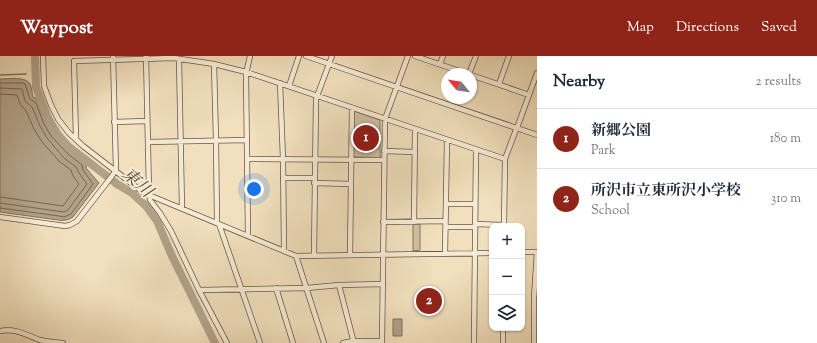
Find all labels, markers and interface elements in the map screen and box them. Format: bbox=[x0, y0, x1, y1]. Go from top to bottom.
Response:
text: Waypost bbox=[20, 15, 93, 42]
text: Map bbox=[627, 18, 654, 38]
text: Directions bbox=[676, 18, 739, 38]
text: Saved bbox=[761, 18, 797, 38]
north arrow bbox=[441, 68, 477, 104]
text: Nearby bbox=[553, 70, 605, 94]
text: 2 results bbox=[756, 73, 801, 91]
text: 新郷公園 bbox=[591, 121, 651, 142]
pin: 1 bbox=[353, 123, 379, 153]
text: 1 bbox=[564, 130, 568, 148]
text: 180 m bbox=[770, 130, 801, 148]
text: Park bbox=[591, 142, 616, 160]
water label: 東川 bbox=[116, 163, 159, 205]
your location bbox=[244, 179, 264, 199]
text: 所沢市立東所沢小学校 bbox=[591, 181, 741, 202]
text: 2 bbox=[563, 190, 569, 208]
text: 310 m bbox=[771, 190, 801, 208]
text: School bbox=[591, 202, 630, 220]
map controls bbox=[489, 223, 525, 331]
button: + bbox=[489, 223, 525, 259]
button: − bbox=[489, 259, 525, 295]
pin: 2 bbox=[416, 286, 442, 316]
button: layers bbox=[489, 295, 525, 331]

